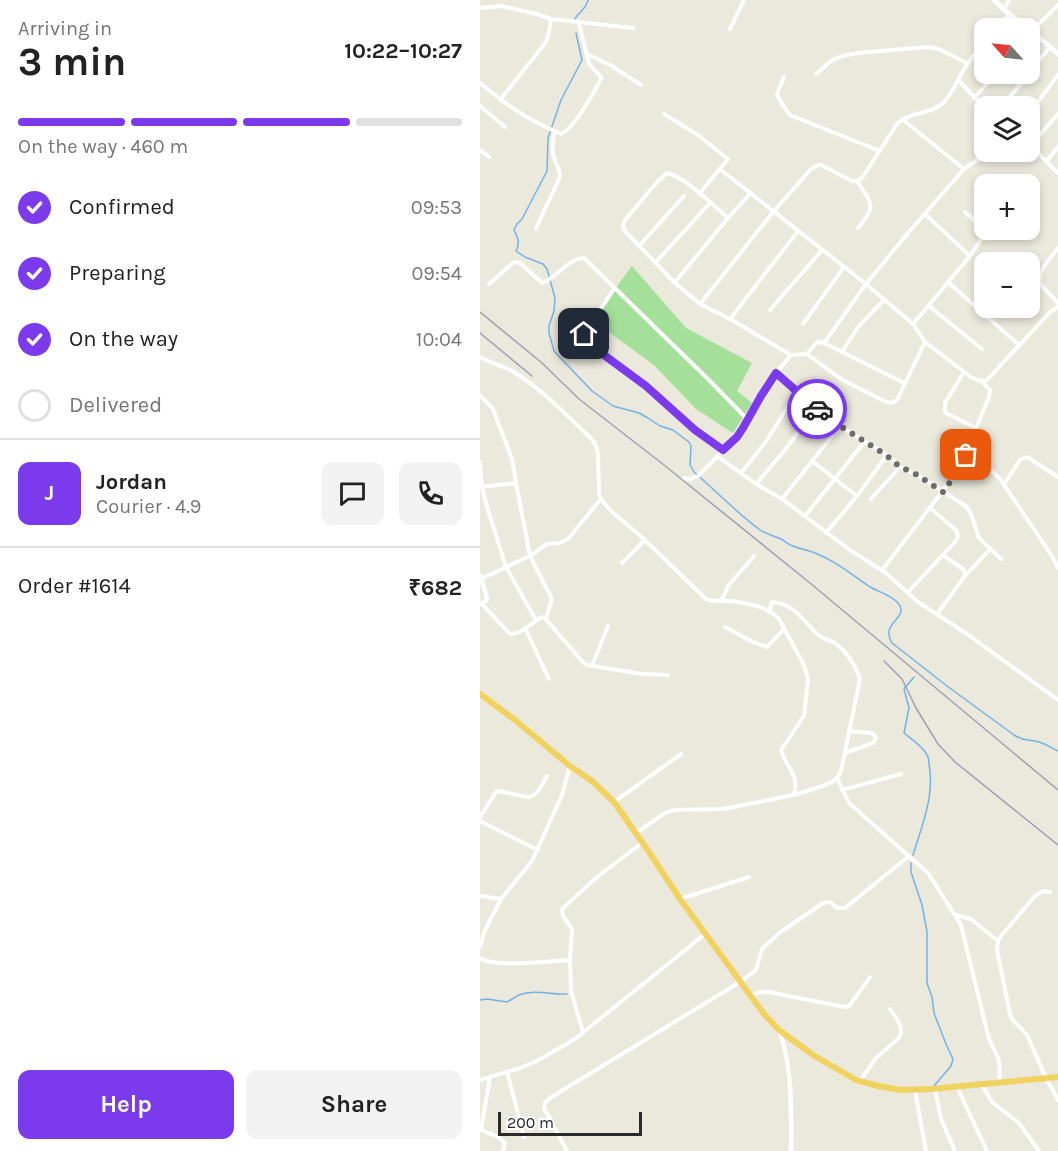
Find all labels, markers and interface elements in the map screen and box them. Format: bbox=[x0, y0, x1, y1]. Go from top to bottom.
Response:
text: Arriving in bbox=[18, 17, 112, 40]
north arrow bbox=[974, 18, 1040, 84]
map controls bbox=[974, 18, 1040, 318]
text: 10:22–10:27 bbox=[344, 38, 462, 64]
text: 3 min bbox=[18, 39, 126, 85]
button: layers bbox=[974, 96, 1040, 162]
text: On the way · 460 m bbox=[18, 135, 188, 158]
button: + bbox=[974, 174, 1040, 240]
icon: check bbox=[18, 191, 51, 224]
text: Confirmed bbox=[69, 194, 175, 220]
text: 09:53 bbox=[411, 196, 462, 219]
button: − bbox=[974, 252, 1040, 318]
icon: check bbox=[18, 257, 51, 290]
text: Preparing bbox=[69, 260, 166, 286]
text: 09:54 bbox=[411, 262, 462, 285]
pin bbox=[558, 308, 609, 359]
icon: home bbox=[567, 317, 600, 350]
icon: check bbox=[18, 323, 51, 356]
text: On the way bbox=[69, 326, 178, 352]
text: 10:04 bbox=[416, 328, 462, 351]
courier bbox=[787, 379, 847, 439]
text: Delivered bbox=[69, 392, 162, 418]
icon: car bbox=[801, 393, 834, 426]
pin bbox=[940, 429, 991, 480]
icon: bag bbox=[949, 438, 982, 471]
button: chat bbox=[321, 462, 384, 525]
button: phone bbox=[399, 462, 462, 525]
text: Jordan bbox=[96, 469, 167, 495]
text: J bbox=[45, 480, 54, 506]
text: Courier · 4.9 bbox=[96, 495, 201, 518]
text: Order #1614 bbox=[18, 573, 131, 599]
text: ₹682 bbox=[409, 575, 462, 601]
button: Help bbox=[18, 1070, 234, 1139]
button: Share bbox=[246, 1070, 462, 1139]
scale bar bbox=[498, 1109, 642, 1136]
text: 200 m bbox=[507, 1113, 554, 1132]

